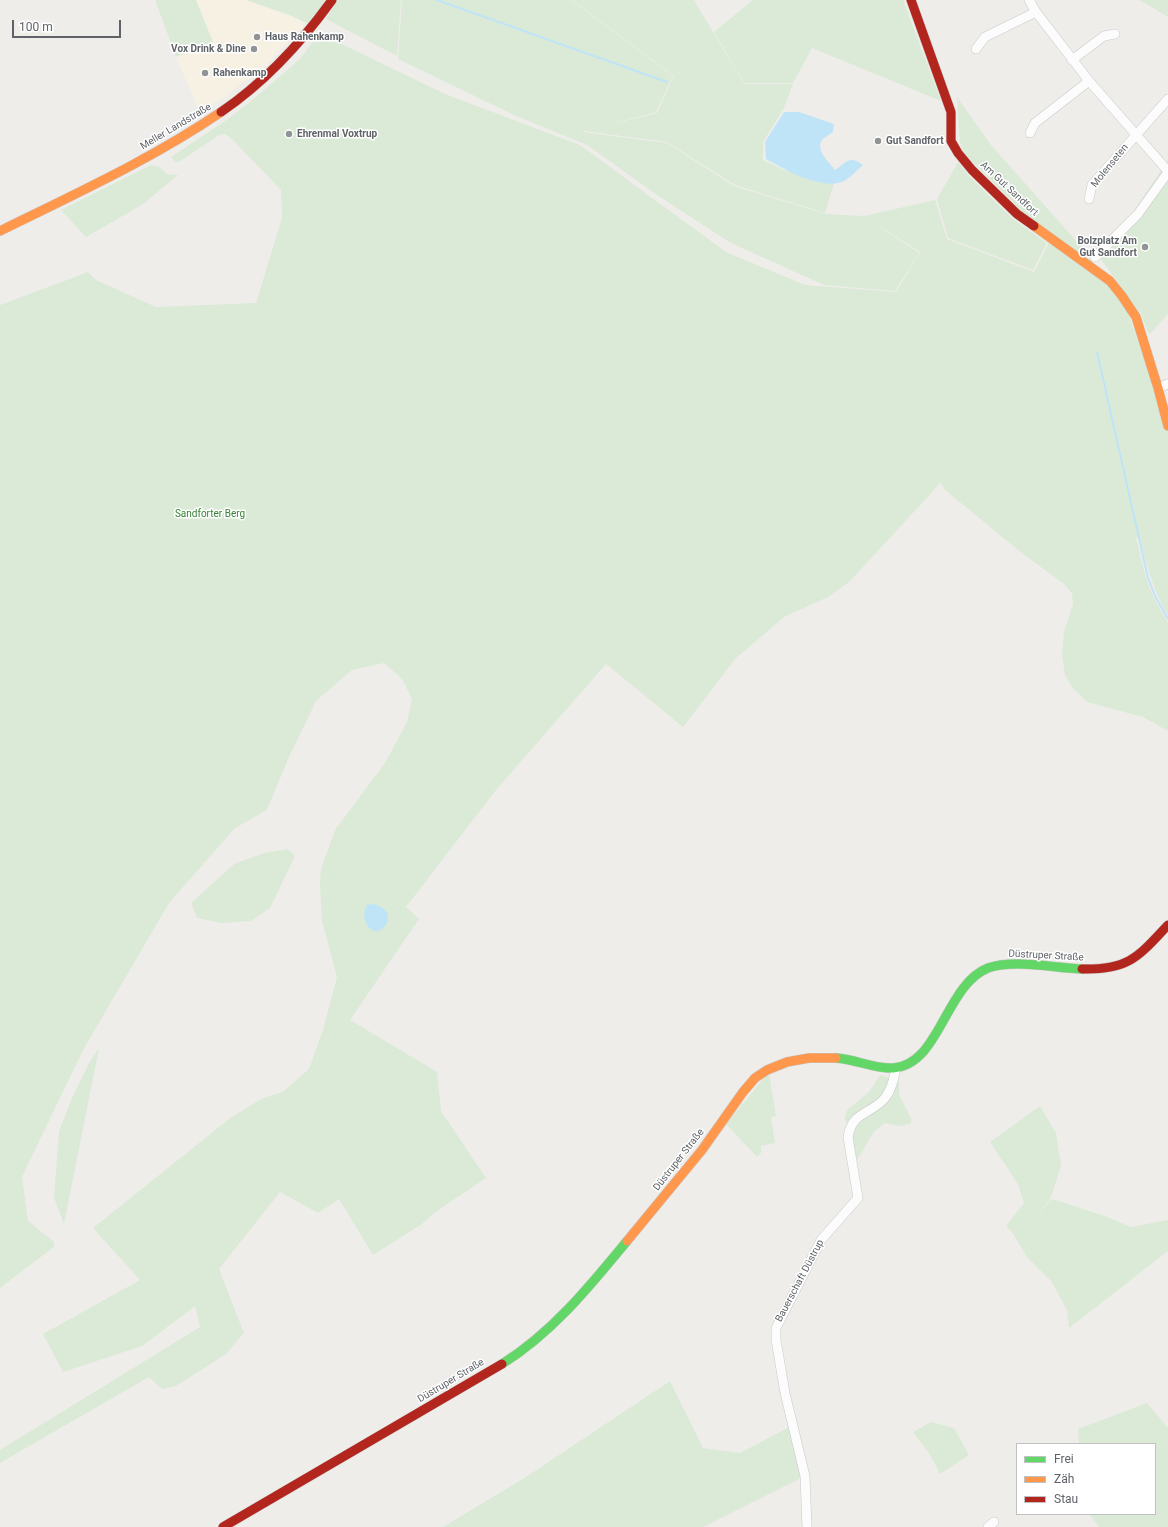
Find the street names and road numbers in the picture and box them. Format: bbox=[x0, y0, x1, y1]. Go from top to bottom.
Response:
street label: Meller Landstraße bbox=[138, 101, 214, 153]
street label: Molenseten bbox=[1089, 142, 1131, 190]
street label: Am Gut Sandfort bbox=[978, 159, 1040, 219]
street label: Düstruper Straße bbox=[1008, 948, 1084, 964]
street label: Düstruper Straße bbox=[651, 1127, 707, 1193]
street label: Bauerschaft Düstrup bbox=[773, 1238, 827, 1324]
street label: Düstruper Straße bbox=[416, 1356, 486, 1406]

